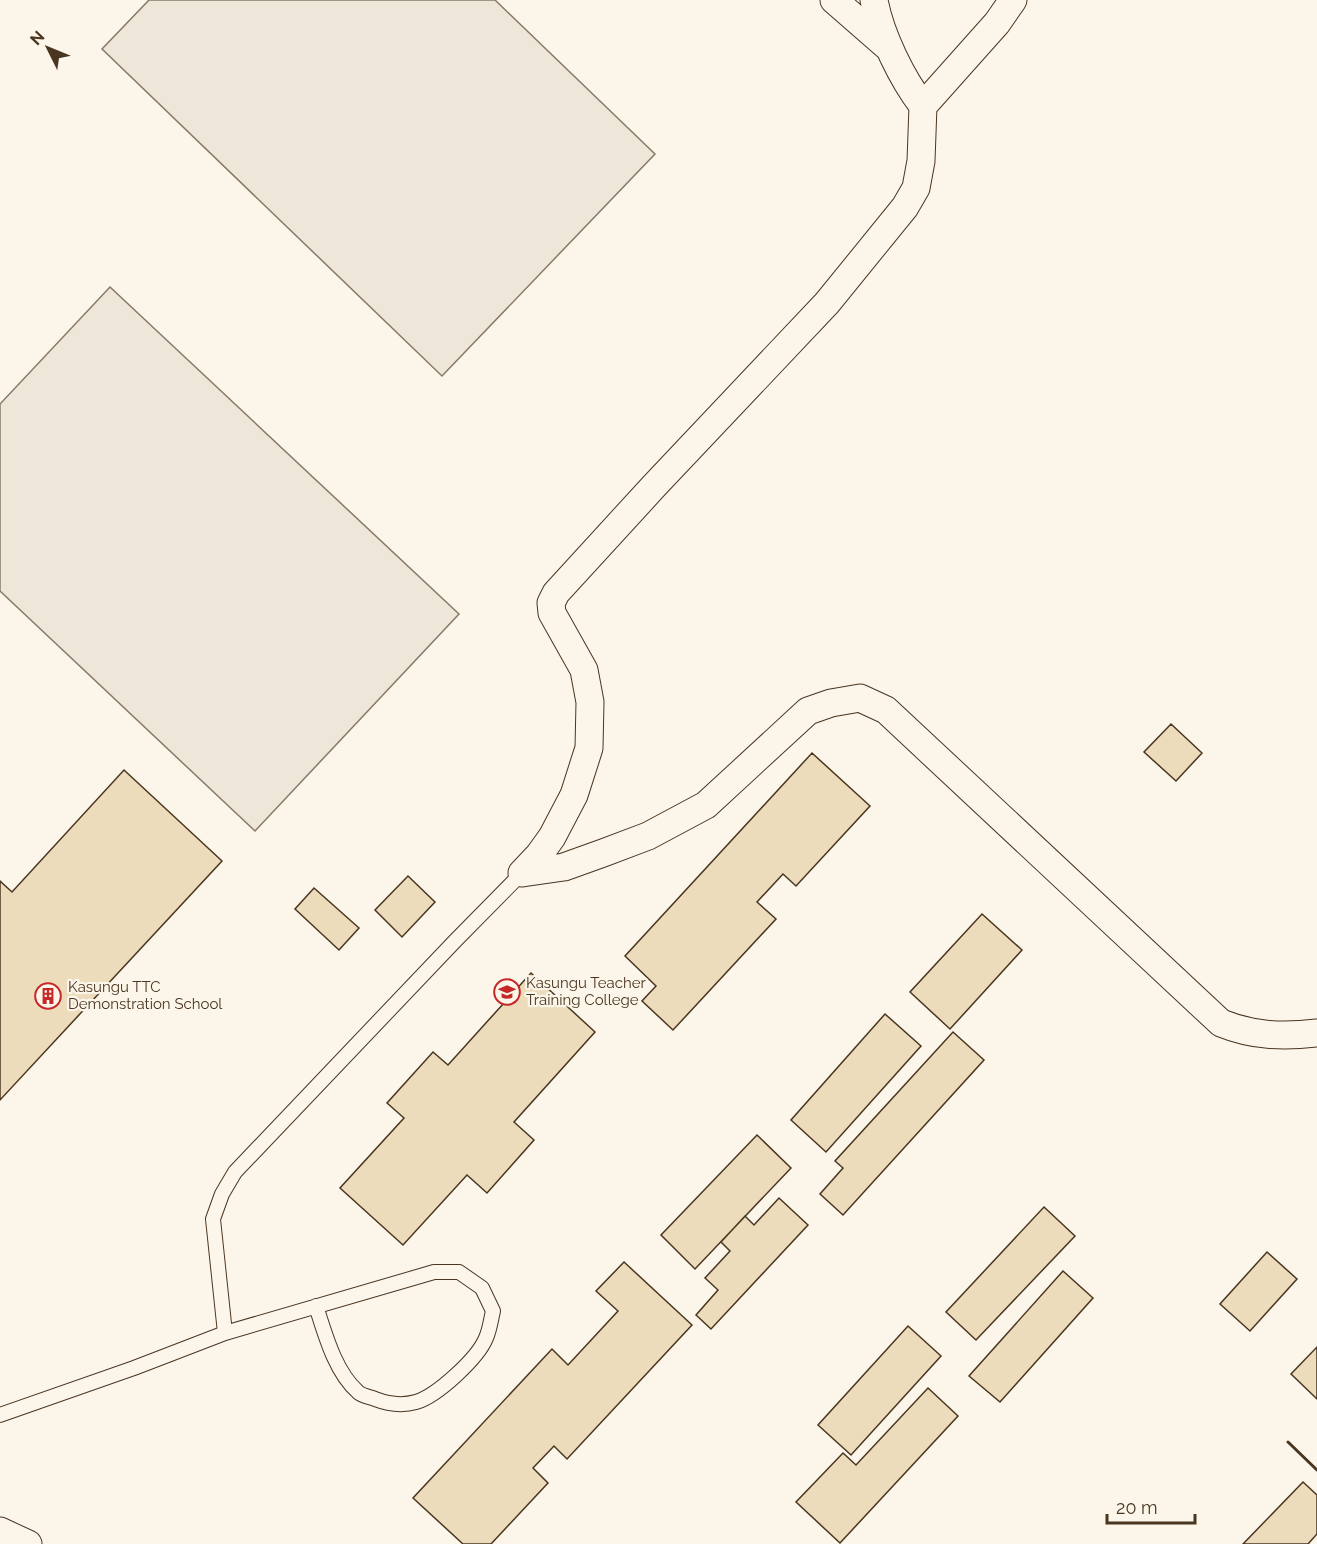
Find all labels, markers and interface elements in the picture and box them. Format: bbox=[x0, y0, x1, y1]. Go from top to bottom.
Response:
north arrow bbox=[18, 18, 78, 78]
text: N bbox=[26, 27, 49, 49]
place label: Kasungu Teacher Training College bbox=[526, 974, 647, 1009]
school or university icon: Kasungu Teacher Training College bbox=[492, 977, 522, 1007]
place label: Kasungu TTC Demonstration School bbox=[68, 978, 223, 1013]
building icon: Kasungu TTC Demonstration School bbox=[33, 981, 63, 1011]
scale bar bbox=[1107, 1487, 1196, 1525]
text: 20 m bbox=[1116, 1497, 1158, 1518]

